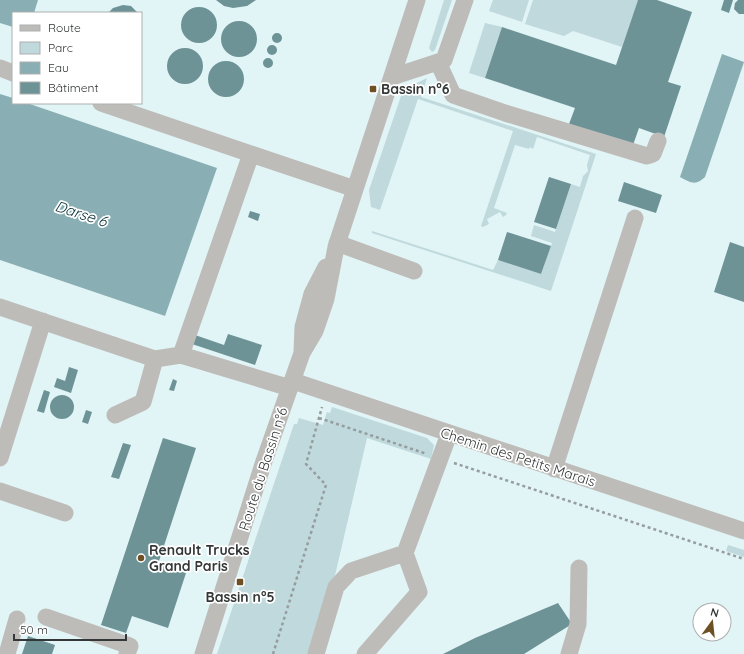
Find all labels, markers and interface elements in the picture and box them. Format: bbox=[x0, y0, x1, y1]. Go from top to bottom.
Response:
legend bbox=[12, 12, 142, 104]
text: Route bbox=[48, 20, 81, 35]
text: Parc bbox=[48, 40, 73, 55]
text: Eau bbox=[48, 60, 69, 75]
text: Bâtiment bbox=[48, 80, 98, 95]
place label: Bassin n°6 bbox=[381, 80, 450, 98]
marker: Bassin n°6 bbox=[368, 84, 378, 94]
water label: Darse 6 bbox=[53, 196, 110, 231]
street label: Route du Bassin n°6 bbox=[235, 405, 292, 533]
street label: Chemin des Petits Marais bbox=[438, 423, 598, 491]
place label: Renault Trucks Grand Paris bbox=[149, 541, 250, 575]
marker: Renault Trucks Grand Paris bbox=[136, 553, 146, 563]
marker: Bassin n°5 bbox=[235, 577, 245, 587]
place label: Bassin n°5 bbox=[206, 588, 274, 606]
north arrow bbox=[692, 602, 732, 642]
text: N bbox=[709, 605, 720, 620]
scale bar bbox=[14, 616, 126, 642]
text: 50 m bbox=[20, 622, 48, 637]

